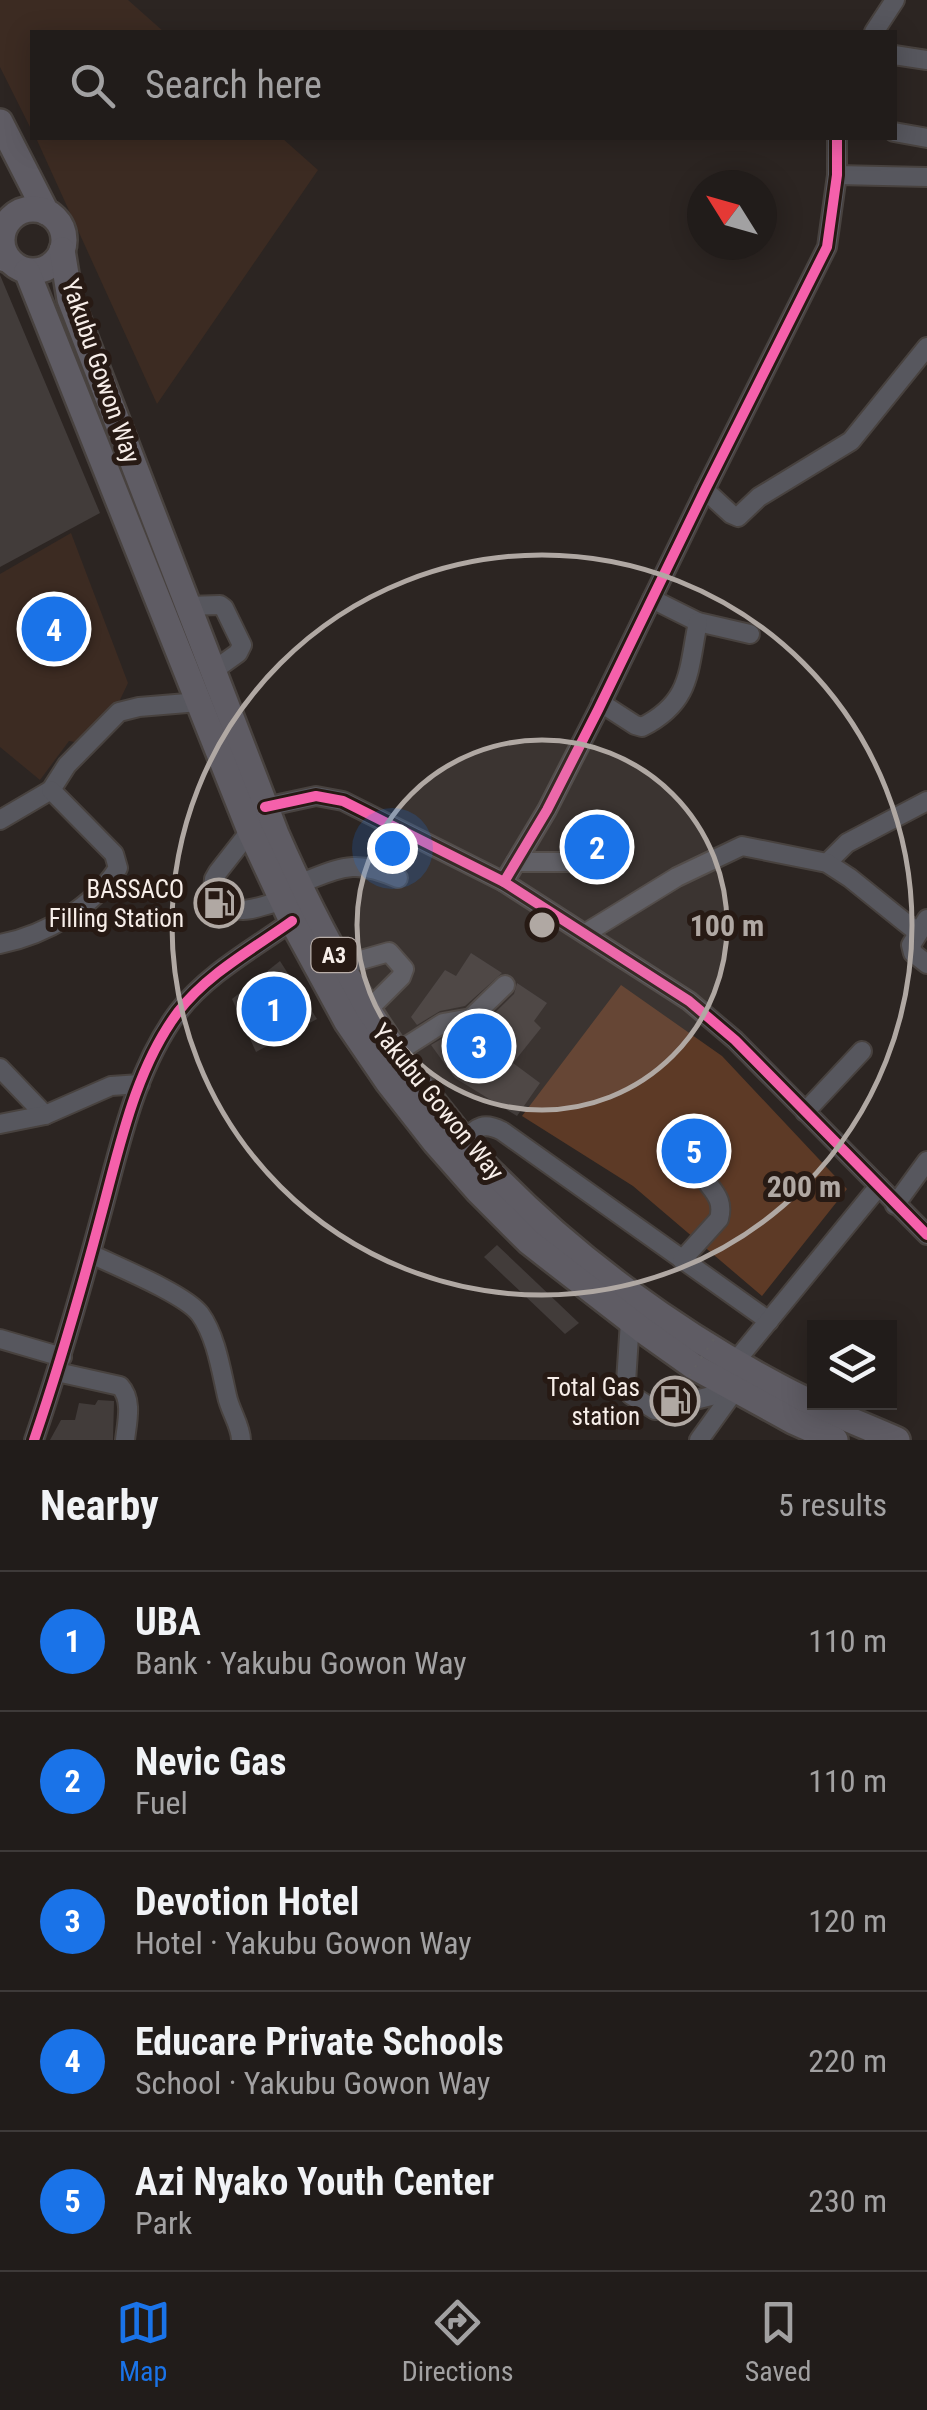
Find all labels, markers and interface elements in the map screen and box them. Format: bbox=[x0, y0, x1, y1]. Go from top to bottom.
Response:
search box bbox=[30, 30, 897, 140]
icon: search bbox=[65, 58, 120, 113]
text: Search here bbox=[145, 63, 322, 107]
north arrow bbox=[687, 170, 777, 260]
street label: Yakubu Gowon Way bbox=[56, 275, 146, 467]
pin: 4 bbox=[22, 592, 86, 666]
pin: 2 bbox=[564, 810, 630, 884]
your location bbox=[367, 823, 418, 874]
place label: BASSACO Filling Station bbox=[49, 875, 184, 933]
fuel station icon: BASSACO Filling Station bbox=[193, 877, 245, 929]
centre of rings bbox=[524, 907, 560, 943]
text: 100 m bbox=[690, 908, 764, 943]
road number: A3 bbox=[312, 938, 356, 972]
pin: 1 bbox=[242, 972, 306, 1046]
pin: 3 bbox=[446, 1008, 512, 1084]
street label: Yakubu Gowon Way bbox=[366, 1018, 510, 1186]
pin: 5 bbox=[662, 1114, 726, 1188]
text: 200 m bbox=[767, 1169, 841, 1204]
map controls bbox=[807, 1320, 897, 1410]
button: layers bbox=[807, 1320, 897, 1410]
place label: Total Gas station bbox=[547, 1373, 640, 1431]
fuel station icon: Total Gas station bbox=[649, 1375, 701, 1427]
text: Nearby bbox=[40, 1481, 159, 1530]
text: 5 results bbox=[778, 1486, 887, 1524]
text: UBA bbox=[135, 1600, 201, 1644]
text: 1 bbox=[64, 1622, 81, 1660]
text: 110 m bbox=[808, 1622, 887, 1660]
text: Bank · Yakubu Gowon Way bbox=[135, 1644, 467, 1682]
text: Nevic Gas bbox=[135, 1740, 286, 1784]
text: 2 bbox=[64, 1762, 81, 1800]
text: 110 m bbox=[808, 1762, 887, 1800]
text: Fuel bbox=[135, 1784, 188, 1822]
text: Devotion Hotel bbox=[135, 1880, 359, 1924]
text: 3 bbox=[64, 1902, 81, 1940]
text: 120 m bbox=[808, 1902, 887, 1940]
text: Hotel · Yakubu Gowon Way bbox=[135, 1924, 472, 1962]
text: Educare Private Schools bbox=[135, 2020, 504, 2064]
text: 4 bbox=[64, 2042, 81, 2080]
text: 220 m bbox=[808, 2042, 887, 2080]
text: School · Yakubu Gowon Way bbox=[135, 2064, 490, 2102]
text: Azi Nyako Youth Center bbox=[135, 2160, 494, 2204]
text: 5 bbox=[64, 2182, 81, 2220]
text: 230 m bbox=[808, 2182, 887, 2220]
text: Park bbox=[135, 2204, 192, 2242]
tab: Map bbox=[116, 2295, 171, 2388]
tab: Directions bbox=[402, 2295, 514, 2388]
tab: Saved bbox=[745, 2295, 811, 2388]

